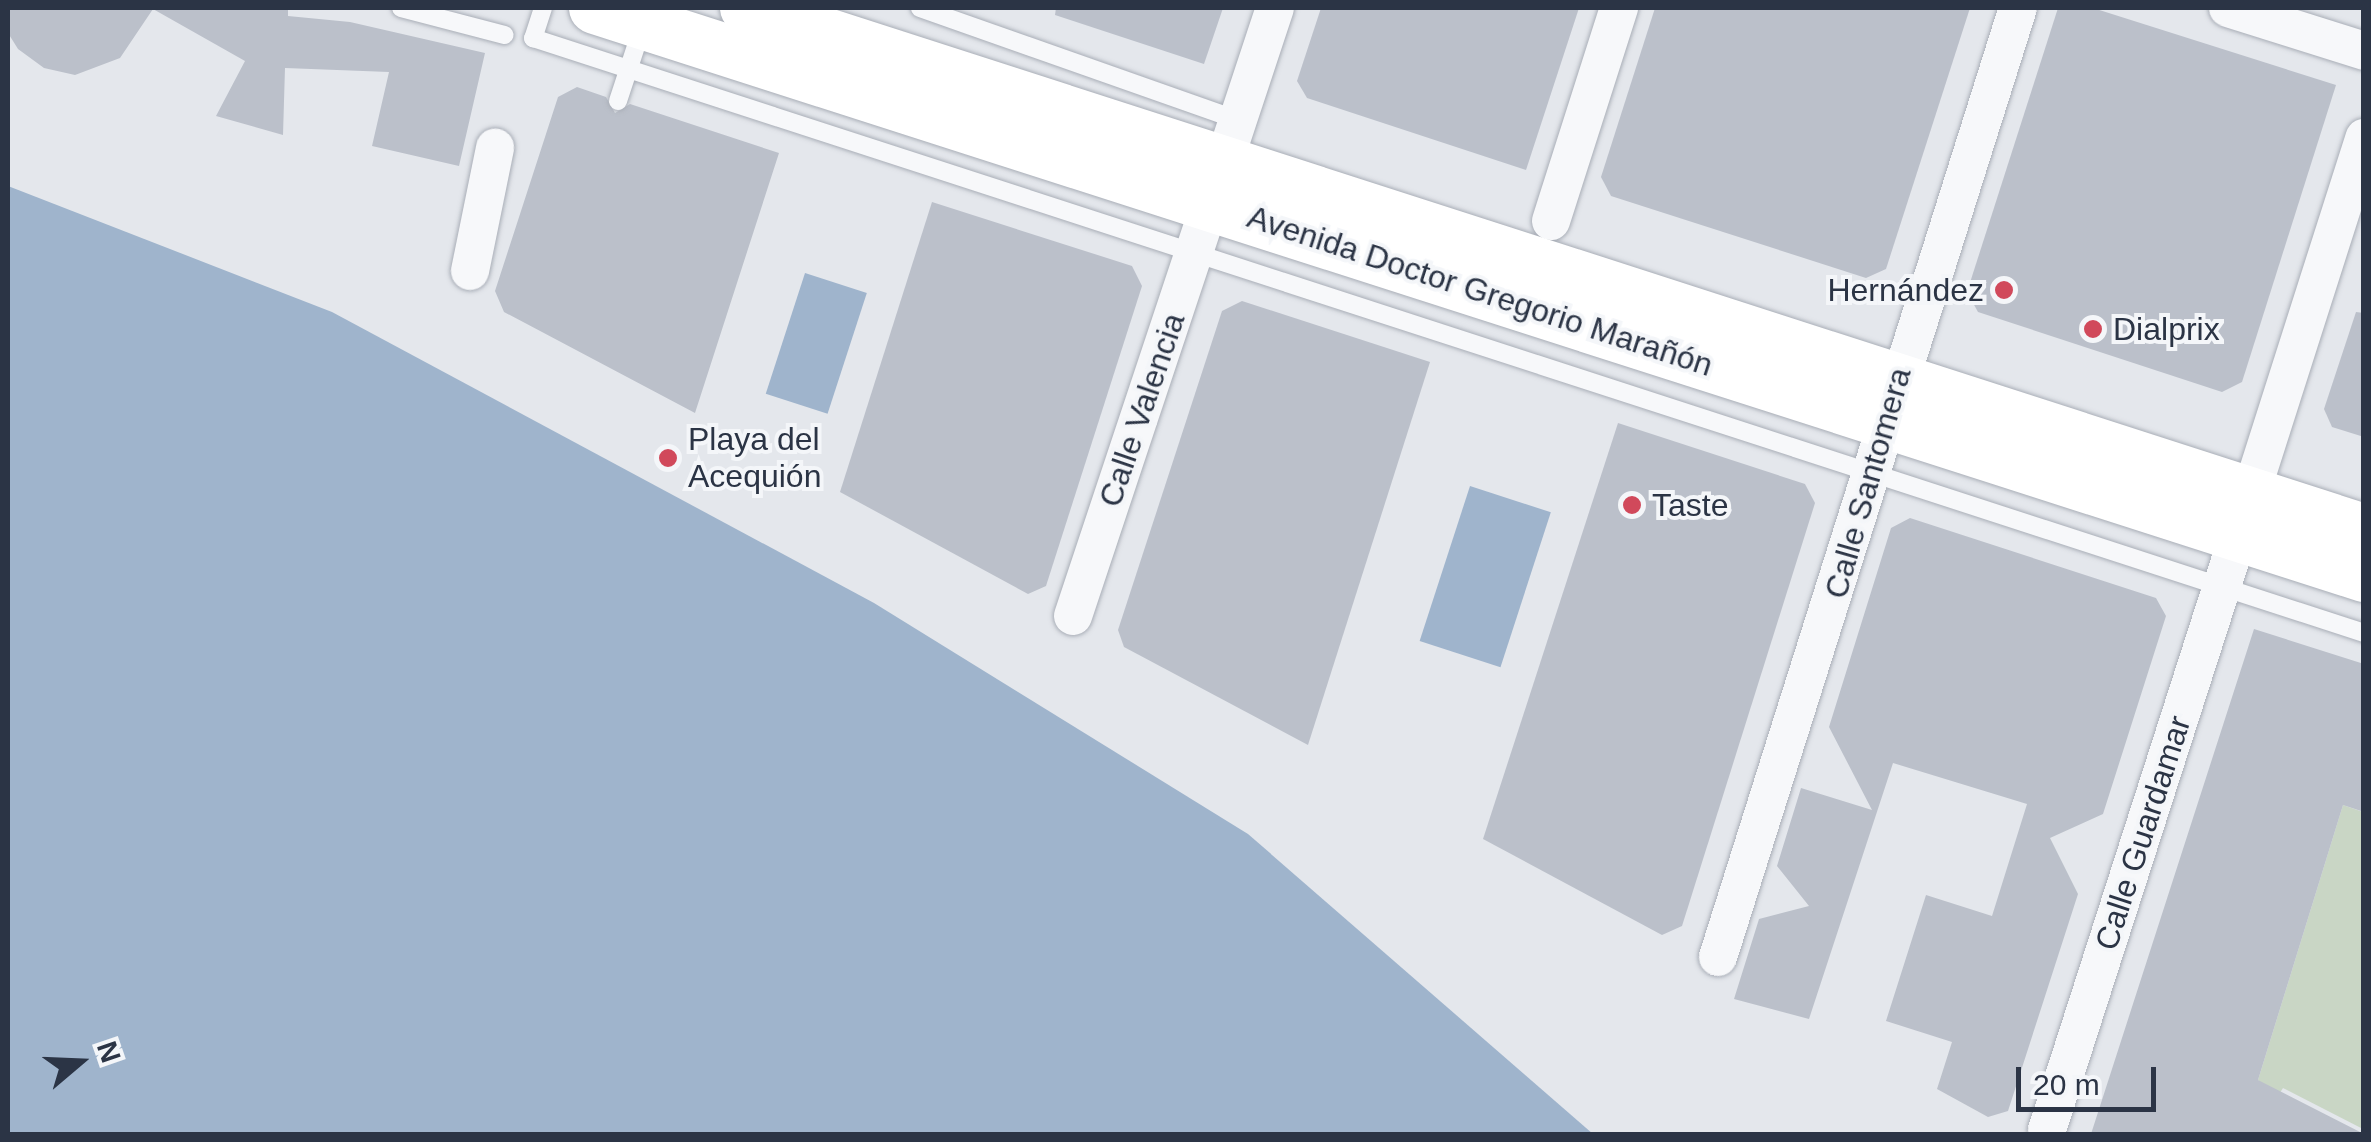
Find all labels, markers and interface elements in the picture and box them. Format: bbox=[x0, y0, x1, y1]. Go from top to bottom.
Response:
street label: Avenida Doctor Gregorio Marañón bbox=[1243, 198, 1717, 384]
place label: Hernández bbox=[1827, 271, 1984, 309]
marker: Hernández bbox=[1993, 279, 2015, 301]
street label: Calle Valencia bbox=[1091, 308, 1193, 512]
place label: Dialprix bbox=[2113, 310, 2220, 348]
marker: Dialprix bbox=[2082, 318, 2104, 340]
street label: Calle Santomera bbox=[1817, 363, 1919, 603]
place label: Playa del Acequión bbox=[688, 421, 821, 496]
marker: Playa del Acequión bbox=[657, 447, 679, 469]
place label: Taste bbox=[1652, 486, 1728, 524]
marker: Taste bbox=[1621, 494, 1643, 516]
street label: Calle Guardamar bbox=[2087, 711, 2199, 955]
north arrow bbox=[30, 1012, 130, 1112]
text: N bbox=[91, 1037, 127, 1067]
scale bar bbox=[2021, 1047, 2161, 1109]
text: 20 m bbox=[2033, 1068, 2100, 1101]

